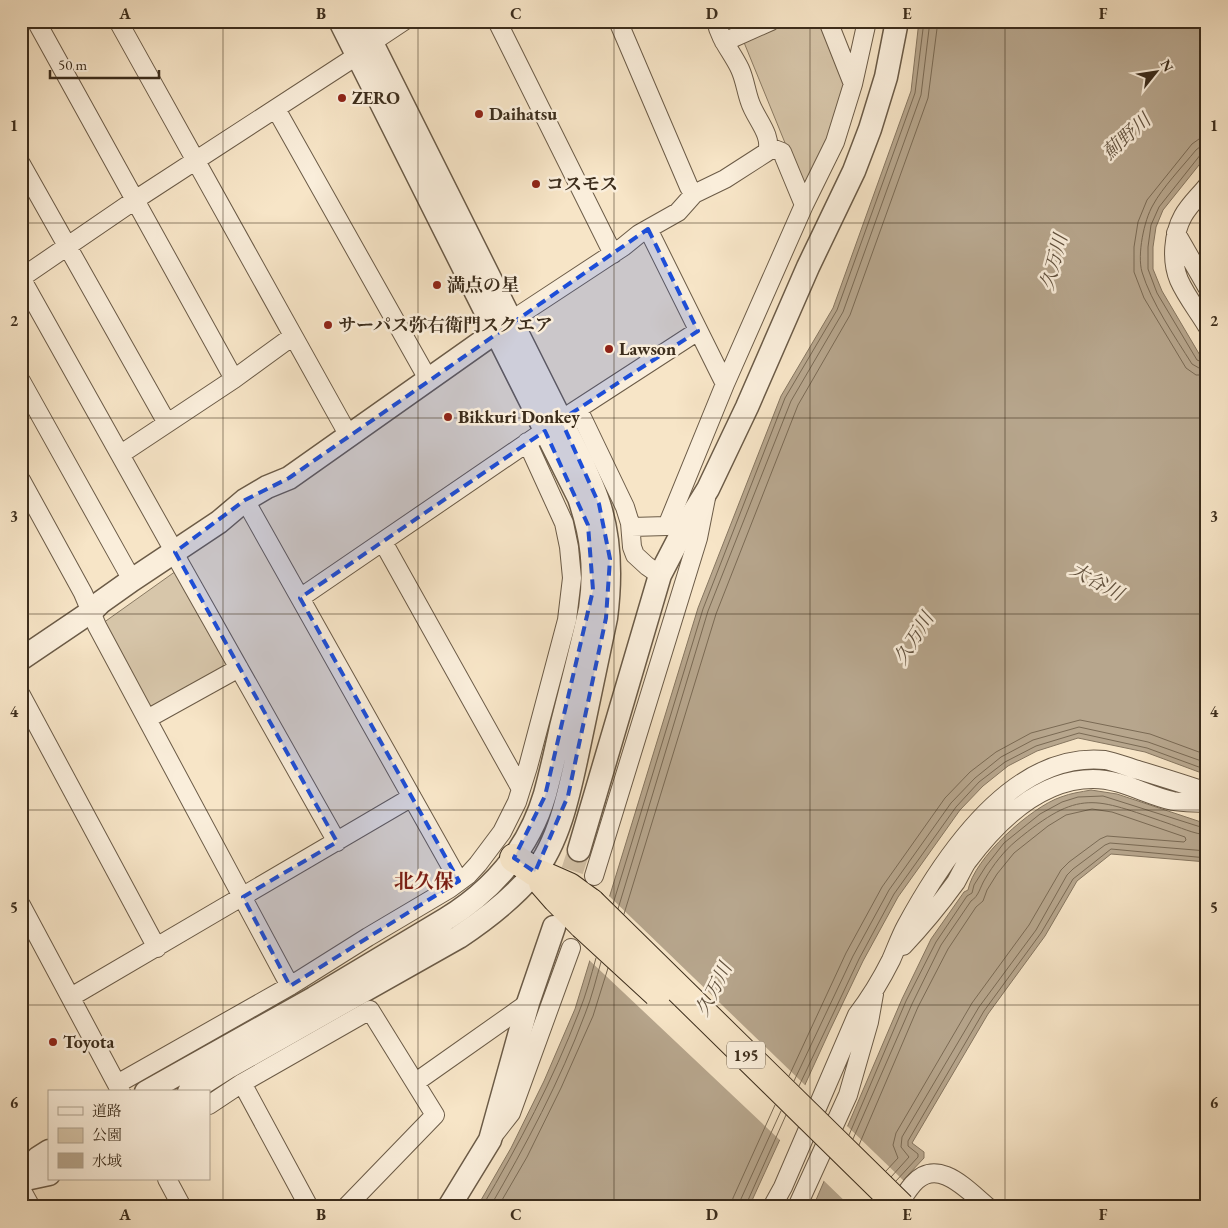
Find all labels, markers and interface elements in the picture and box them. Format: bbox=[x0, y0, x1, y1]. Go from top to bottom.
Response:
text: A bbox=[118, 3, 131, 24]
text: B bbox=[316, 3, 326, 24]
text: C bbox=[510, 3, 522, 24]
text: D bbox=[706, 3, 718, 24]
text: E bbox=[902, 3, 912, 24]
text: F bbox=[1099, 3, 1108, 24]
scale bar bbox=[50, 48, 159, 80]
north arrow bbox=[1130, 48, 1180, 98]
text: 50 m bbox=[58, 55, 87, 74]
text: N bbox=[1157, 56, 1178, 75]
place label: ZERO bbox=[352, 86, 400, 109]
marker: ZERO bbox=[336, 92, 348, 104]
place label: Daihatsu bbox=[489, 102, 557, 125]
water label: 薊野川 bbox=[1097, 107, 1157, 165]
marker: Daihatsu bbox=[473, 108, 485, 120]
text: 1 bbox=[10, 115, 18, 136]
text: 1 bbox=[1210, 115, 1218, 136]
place label: コスモス bbox=[546, 172, 618, 195]
marker: コスモス bbox=[530, 178, 542, 190]
water label: 久万川 bbox=[1034, 229, 1073, 293]
place label: 満点の星 bbox=[447, 273, 519, 296]
marker: 満点の星 bbox=[431, 279, 443, 291]
text: 2 bbox=[10, 310, 19, 331]
text: 2 bbox=[1210, 310, 1219, 331]
place label: サーパス弥右衛門スクエア bbox=[338, 313, 553, 336]
marker: サーパス弥右衛門スクエア bbox=[322, 319, 334, 331]
place label: Lawson bbox=[619, 337, 676, 360]
marker: Lawson bbox=[603, 343, 615, 355]
place label: Bikkuri Donkey bbox=[458, 405, 580, 428]
marker: Bikkuri Donkey bbox=[442, 411, 454, 423]
text: 3 bbox=[10, 506, 18, 527]
text: 3 bbox=[1210, 506, 1218, 527]
water label: 大谷川 bbox=[1066, 557, 1129, 607]
water label: 久万川 bbox=[888, 606, 940, 669]
text: 4 bbox=[10, 701, 19, 722]
text: 4 bbox=[1210, 701, 1219, 722]
district label: 北久保 bbox=[394, 868, 454, 894]
text: 5 bbox=[10, 897, 18, 918]
text: 5 bbox=[1210, 897, 1218, 918]
water label: 久万川 bbox=[689, 956, 738, 1020]
place label: Toyota bbox=[63, 1030, 115, 1053]
marker: Toyota bbox=[47, 1036, 59, 1048]
road number: 195 bbox=[727, 1042, 765, 1068]
legend bbox=[48, 1090, 210, 1180]
text: 6 bbox=[10, 1092, 19, 1113]
text: 6 bbox=[1210, 1092, 1219, 1113]
text: 道路 bbox=[92, 1101, 122, 1120]
text: 公園 bbox=[92, 1125, 122, 1144]
text: 水域 bbox=[92, 1151, 122, 1170]
text: A bbox=[118, 1204, 131, 1225]
text: B bbox=[316, 1204, 326, 1225]
text: C bbox=[510, 1204, 522, 1225]
text: D bbox=[706, 1204, 718, 1225]
text: E bbox=[902, 1204, 912, 1225]
text: F bbox=[1099, 1204, 1108, 1225]

